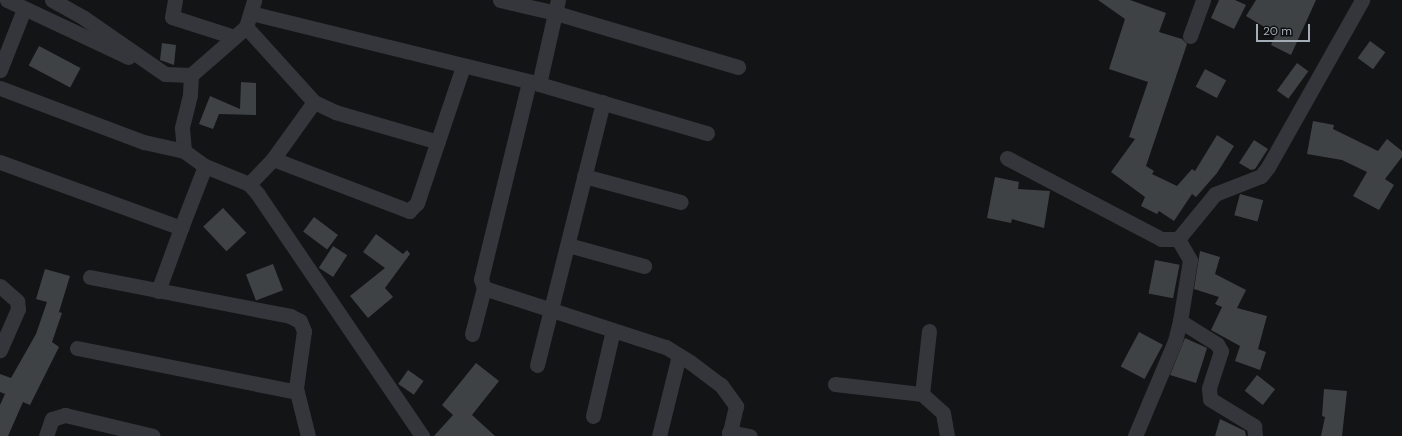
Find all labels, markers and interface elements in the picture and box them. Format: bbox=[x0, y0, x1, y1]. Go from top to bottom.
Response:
scale bar bbox=[1258, 16, 1312, 42]
text: 20 m bbox=[1263, 23, 1292, 39]

